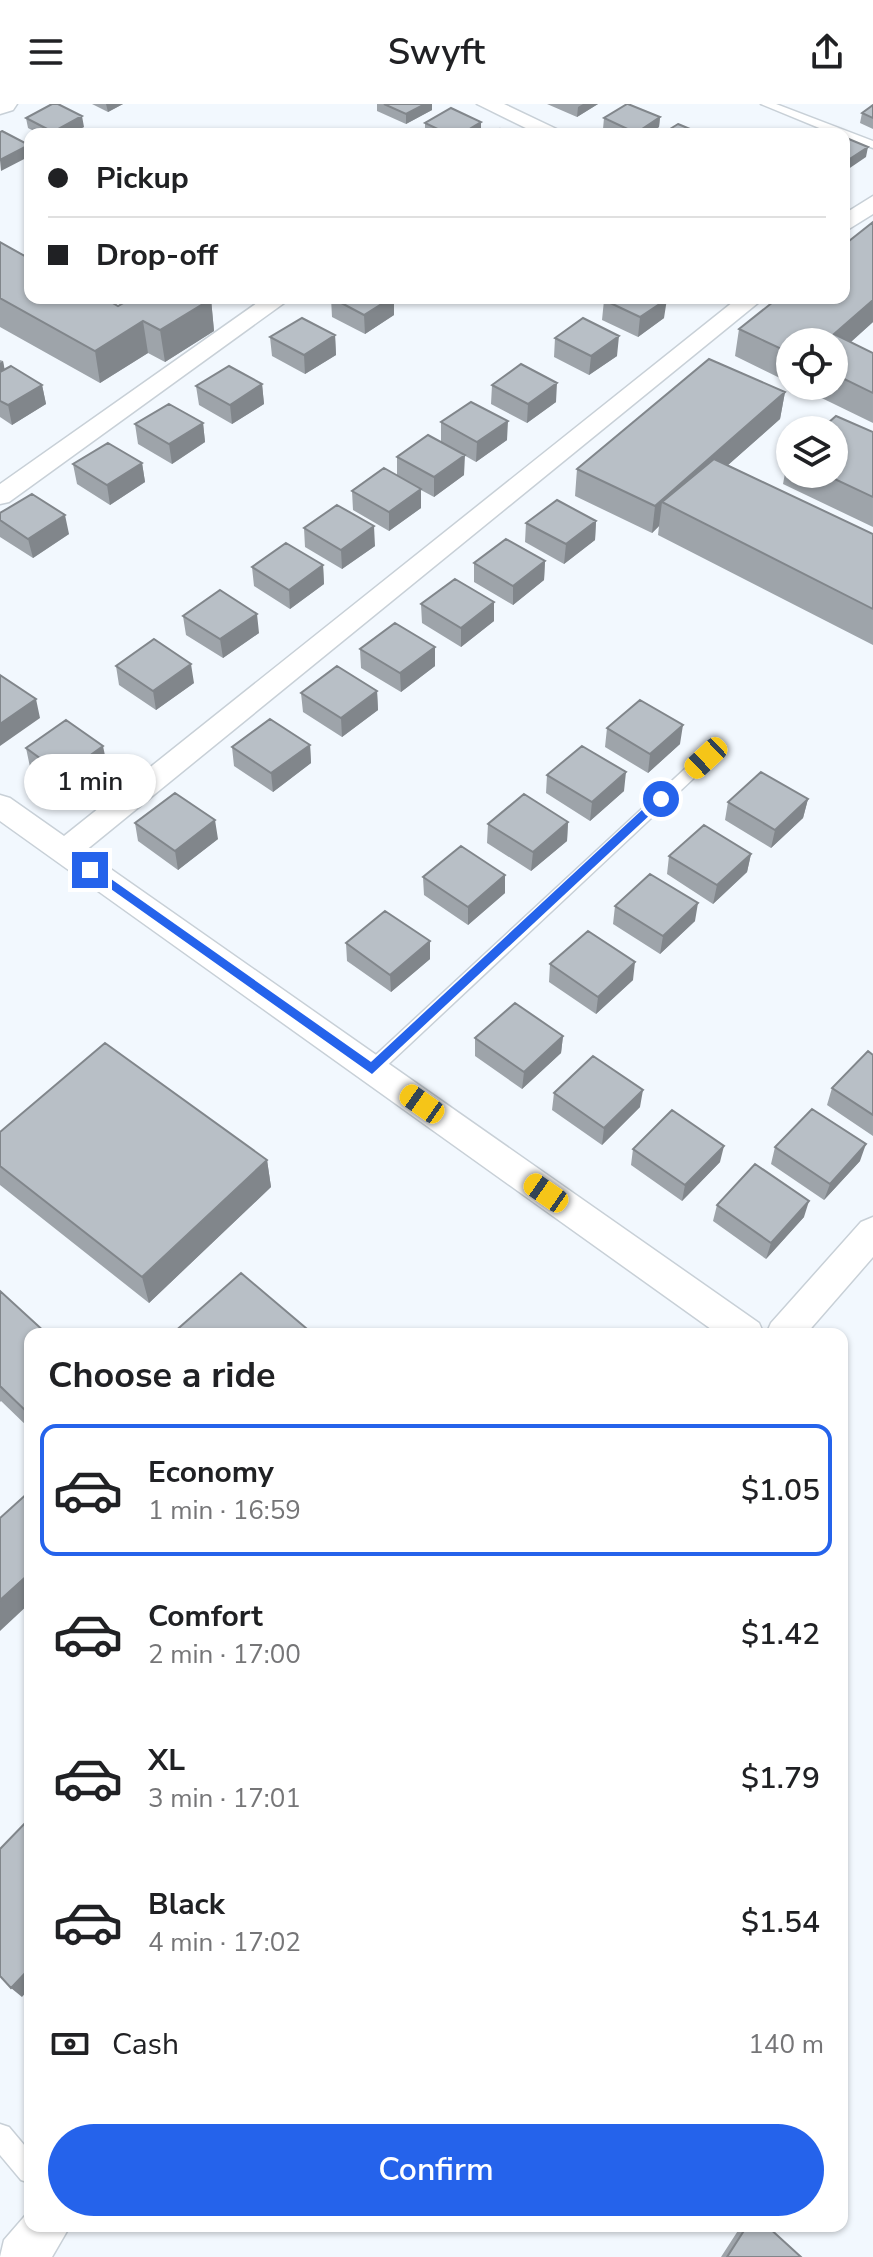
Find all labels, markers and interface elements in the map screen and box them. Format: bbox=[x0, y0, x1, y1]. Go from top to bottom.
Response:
text: Swyft bbox=[388, 28, 485, 77]
icon: menu bbox=[24, 30, 68, 74]
icon: share bbox=[805, 30, 849, 74]
text: Pickup bbox=[96, 158, 189, 199]
text: Drop-off bbox=[96, 235, 218, 276]
map controls bbox=[776, 328, 848, 488]
button: locate bbox=[776, 328, 848, 400]
button: layers bbox=[776, 416, 848, 488]
car bbox=[680, 733, 732, 783]
callout: 1 min bbox=[24, 754, 156, 810]
text: 1 min bbox=[57, 764, 123, 799]
route start bbox=[643, 781, 679, 817]
route end bbox=[72, 852, 108, 888]
car bbox=[395, 1080, 449, 1128]
car bbox=[519, 1169, 573, 1217]
text: Choose a ride bbox=[48, 1351, 276, 1400]
text: Economy bbox=[148, 1452, 274, 1493]
icon: car bbox=[52, 1454, 124, 1526]
text: $1.05 bbox=[741, 1470, 820, 1511]
text: 1 min · 16:59 bbox=[148, 1493, 301, 1528]
text: Comfort bbox=[148, 1596, 263, 1637]
icon: car bbox=[52, 1598, 124, 1670]
text: $1.42 bbox=[741, 1614, 820, 1655]
text: 2 min · 17:00 bbox=[148, 1637, 301, 1672]
text: XL bbox=[148, 1740, 185, 1781]
icon: car bbox=[52, 1742, 124, 1814]
text: $1.79 bbox=[741, 1758, 820, 1799]
text: 3 min · 17:01 bbox=[148, 1781, 301, 1816]
text: Black bbox=[148, 1884, 225, 1925]
icon: car bbox=[52, 1886, 124, 1958]
text: $1.54 bbox=[741, 1902, 820, 1943]
text: 4 min · 17:02 bbox=[148, 1925, 301, 1960]
icon: cash bbox=[48, 2022, 92, 2066]
text: Cash bbox=[112, 2024, 179, 2065]
text: 140 m bbox=[748, 2027, 824, 2062]
button: Confirm bbox=[48, 2124, 824, 2216]

